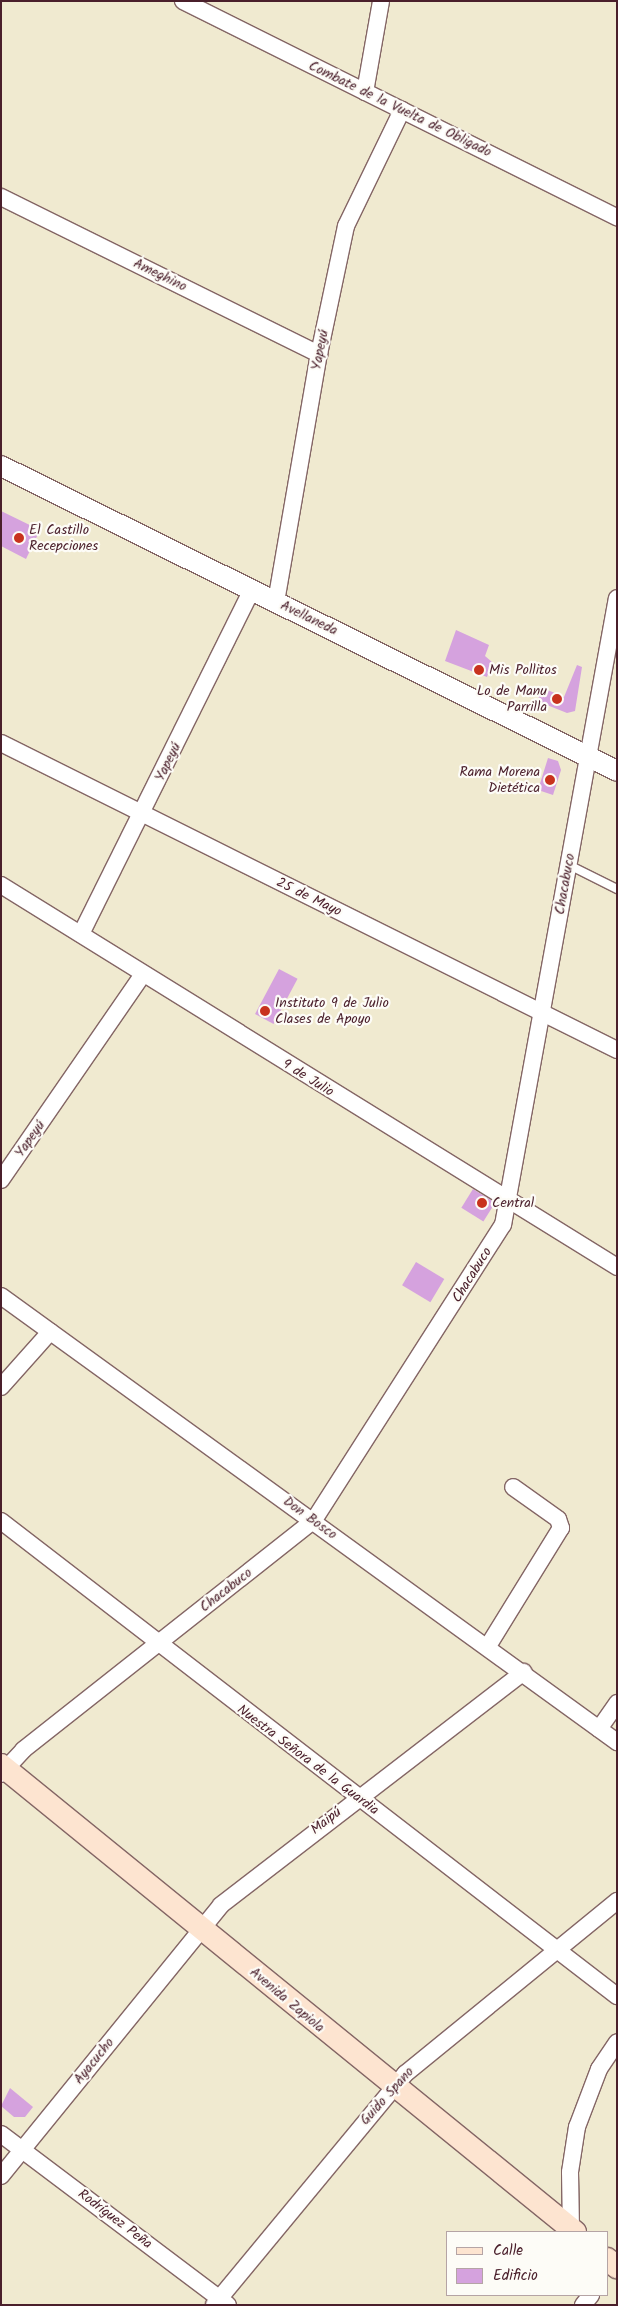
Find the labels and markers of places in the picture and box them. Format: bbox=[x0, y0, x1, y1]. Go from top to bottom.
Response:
place label: El Castillo Recepciones bbox=[29, 522, 98, 554]
marker: El Castillo Recepciones bbox=[13, 532, 25, 544]
place label: Mis Pollitos bbox=[489, 662, 557, 678]
marker: Mis Pollitos bbox=[473, 664, 485, 676]
place label: Lo de Manu Parrilla bbox=[477, 683, 547, 716]
marker: Lo de Manu Parrilla bbox=[551, 693, 563, 705]
place label: Rama Morena Dietética bbox=[460, 764, 540, 796]
marker: Rama Morena Dietética bbox=[544, 774, 556, 786]
place label: Instituto 9 de Julio Clases de Apoyo bbox=[275, 995, 389, 1028]
marker: Instituto 9 de Julio Clases de Apoyo bbox=[259, 1005, 271, 1017]
place label: Central bbox=[492, 1195, 534, 1211]
marker: Central bbox=[476, 1197, 488, 1209]

